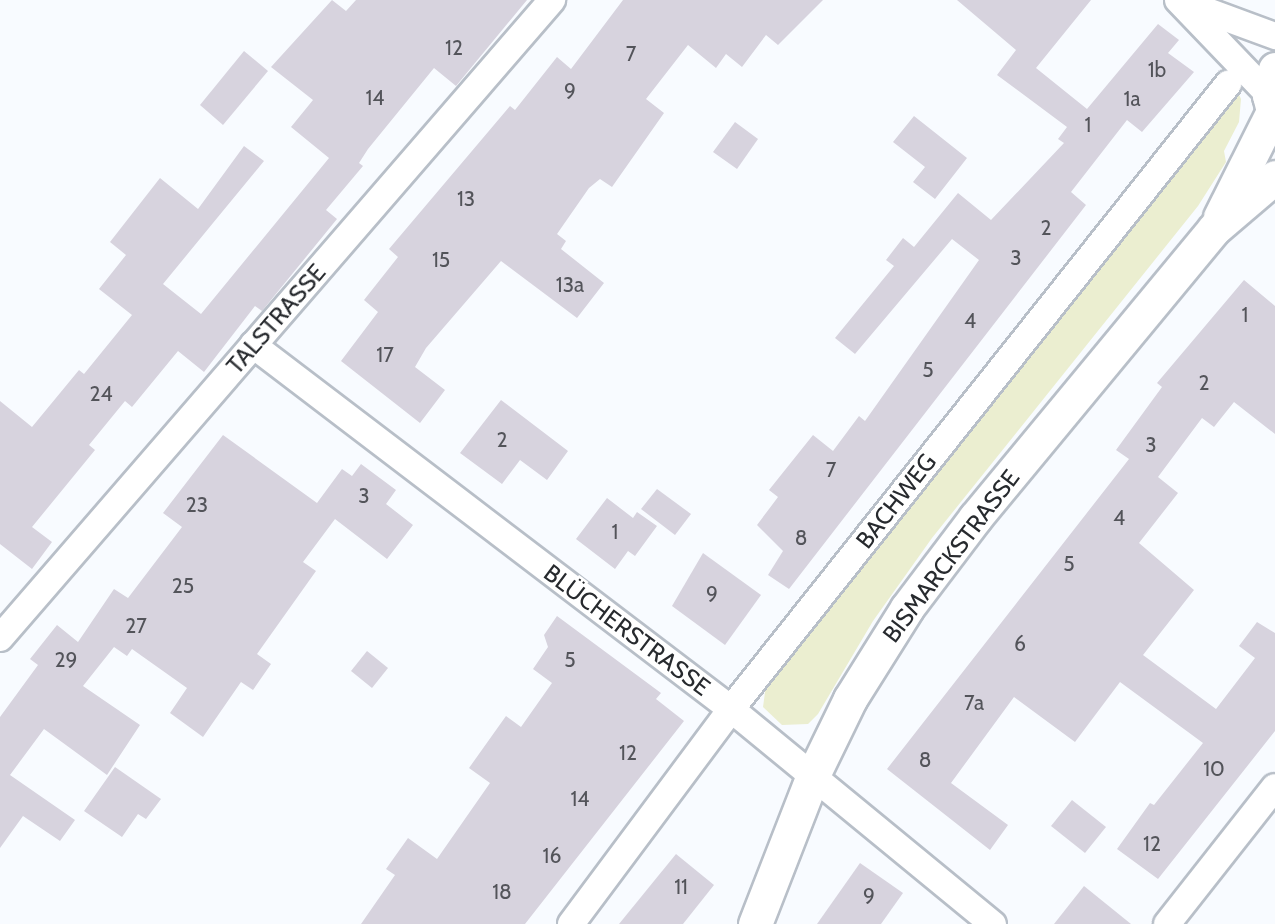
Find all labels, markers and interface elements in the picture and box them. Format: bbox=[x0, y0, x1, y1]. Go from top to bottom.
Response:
house number: 12 bbox=[445, 35, 463, 61]
house number: 7 bbox=[626, 41, 636, 67]
house number: 1b bbox=[1148, 57, 1166, 83]
house number: 9 bbox=[564, 78, 576, 104]
house number: 14 bbox=[366, 85, 384, 111]
house number: 1a bbox=[1124, 86, 1140, 112]
house number: 1 bbox=[1085, 112, 1091, 138]
house number: 13 bbox=[457, 186, 475, 212]
house number: 2 bbox=[1040, 215, 1052, 241]
house number: 3 bbox=[1010, 245, 1022, 271]
house number: 15 bbox=[432, 247, 450, 273]
street label: TALSTRASSE bbox=[221, 258, 331, 380]
house number: 13a bbox=[556, 272, 584, 298]
house number: 1 bbox=[1242, 302, 1248, 328]
house number: 4 bbox=[964, 308, 976, 334]
house number: 17 bbox=[376, 342, 394, 368]
house number: 5 bbox=[922, 357, 934, 383]
house number: 2 bbox=[1198, 370, 1210, 396]
house number: 24 bbox=[89, 381, 113, 407]
house number: 2 bbox=[496, 427, 508, 453]
house number: 3 bbox=[1145, 432, 1157, 458]
street label: BACHWEG bbox=[850, 448, 942, 554]
house number: 7 bbox=[826, 457, 836, 483]
street label: BISMARCKSTRASSE bbox=[877, 464, 1025, 648]
house number: 3 bbox=[358, 483, 370, 509]
house number: 23 bbox=[186, 492, 208, 518]
house number: 4 bbox=[1113, 505, 1125, 531]
house number: 1 bbox=[612, 519, 618, 545]
house number: 8 bbox=[795, 525, 807, 551]
house number: 5 bbox=[1063, 551, 1075, 577]
street label: BLÜCHERSTRASSE bbox=[538, 558, 716, 702]
house number: 25 bbox=[172, 573, 194, 599]
house number: 9 bbox=[706, 581, 718, 607]
house number: 27 bbox=[125, 613, 147, 639]
house number: 6 bbox=[1014, 631, 1026, 657]
house number: 29 bbox=[55, 647, 77, 673]
house number: 5 bbox=[564, 647, 576, 673]
house number: 7a bbox=[964, 690, 984, 716]
house number: 12 bbox=[619, 740, 637, 766]
house number: 8 bbox=[919, 747, 931, 773]
house number: 10 bbox=[1203, 756, 1225, 782]
house number: 14 bbox=[571, 786, 589, 812]
house number: 12 bbox=[1143, 831, 1161, 857]
house number: 16 bbox=[543, 843, 561, 869]
house number: 11 bbox=[674, 874, 688, 900]
house number: 18 bbox=[492, 879, 512, 905]
house number: 9 bbox=[863, 883, 875, 909]

